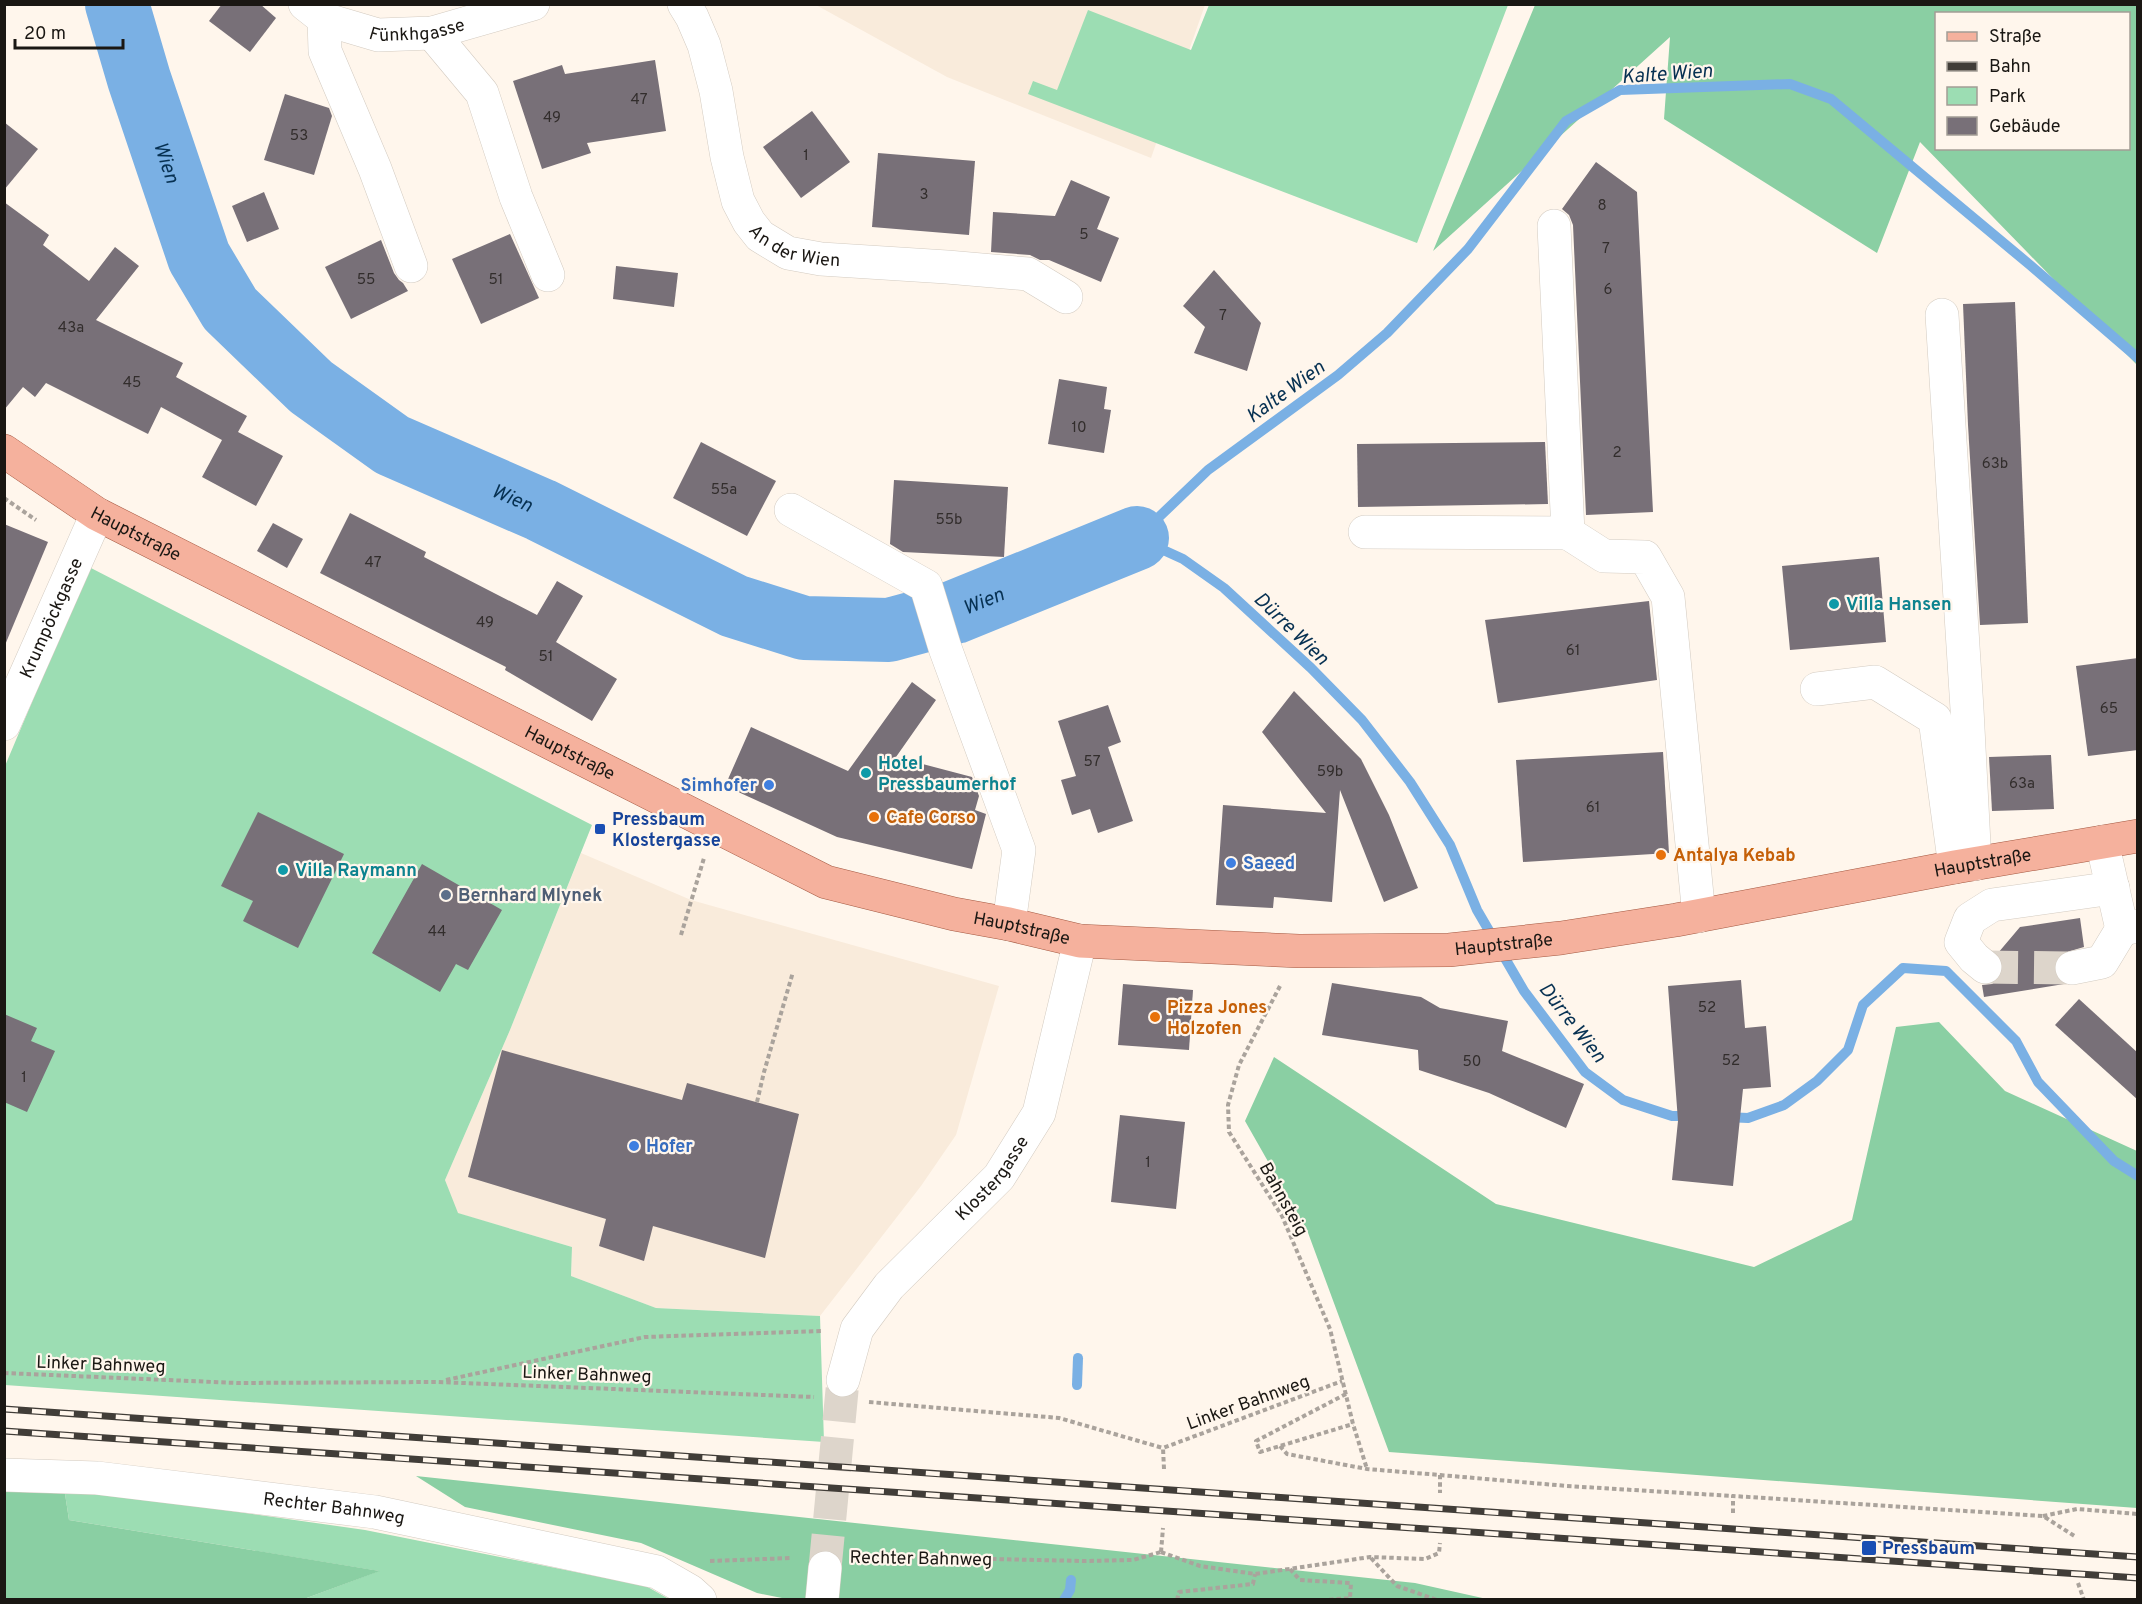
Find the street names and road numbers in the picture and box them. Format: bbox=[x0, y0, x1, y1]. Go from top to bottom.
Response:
street label: Fünkhgasse bbox=[366, 14, 468, 48]
street label: An der Wien bbox=[743, 221, 841, 273]
street label: Hauptstraße bbox=[86, 503, 184, 567]
street label: Krumpöckgasse bbox=[16, 555, 89, 682]
street label: Hauptstraße bbox=[520, 722, 618, 787]
street label: Hauptstraße bbox=[1932, 844, 2033, 884]
street label: Hauptstraße bbox=[971, 908, 1072, 951]
street label: Hauptstraße bbox=[1454, 929, 1554, 962]
street label: Klostergasse bbox=[951, 1132, 1035, 1227]
street label: Bahnsteig bbox=[1253, 1159, 1312, 1241]
street label: Linker Bahnweg bbox=[36, 1352, 166, 1379]
street label: Linker Bahnweg bbox=[522, 1362, 652, 1389]
street label: Linker Bahnweg bbox=[1184, 1370, 1313, 1436]
street label: Rechter Bahnweg bbox=[262, 1488, 407, 1531]
street label: Rechter Bahnweg bbox=[849, 1547, 993, 1572]

